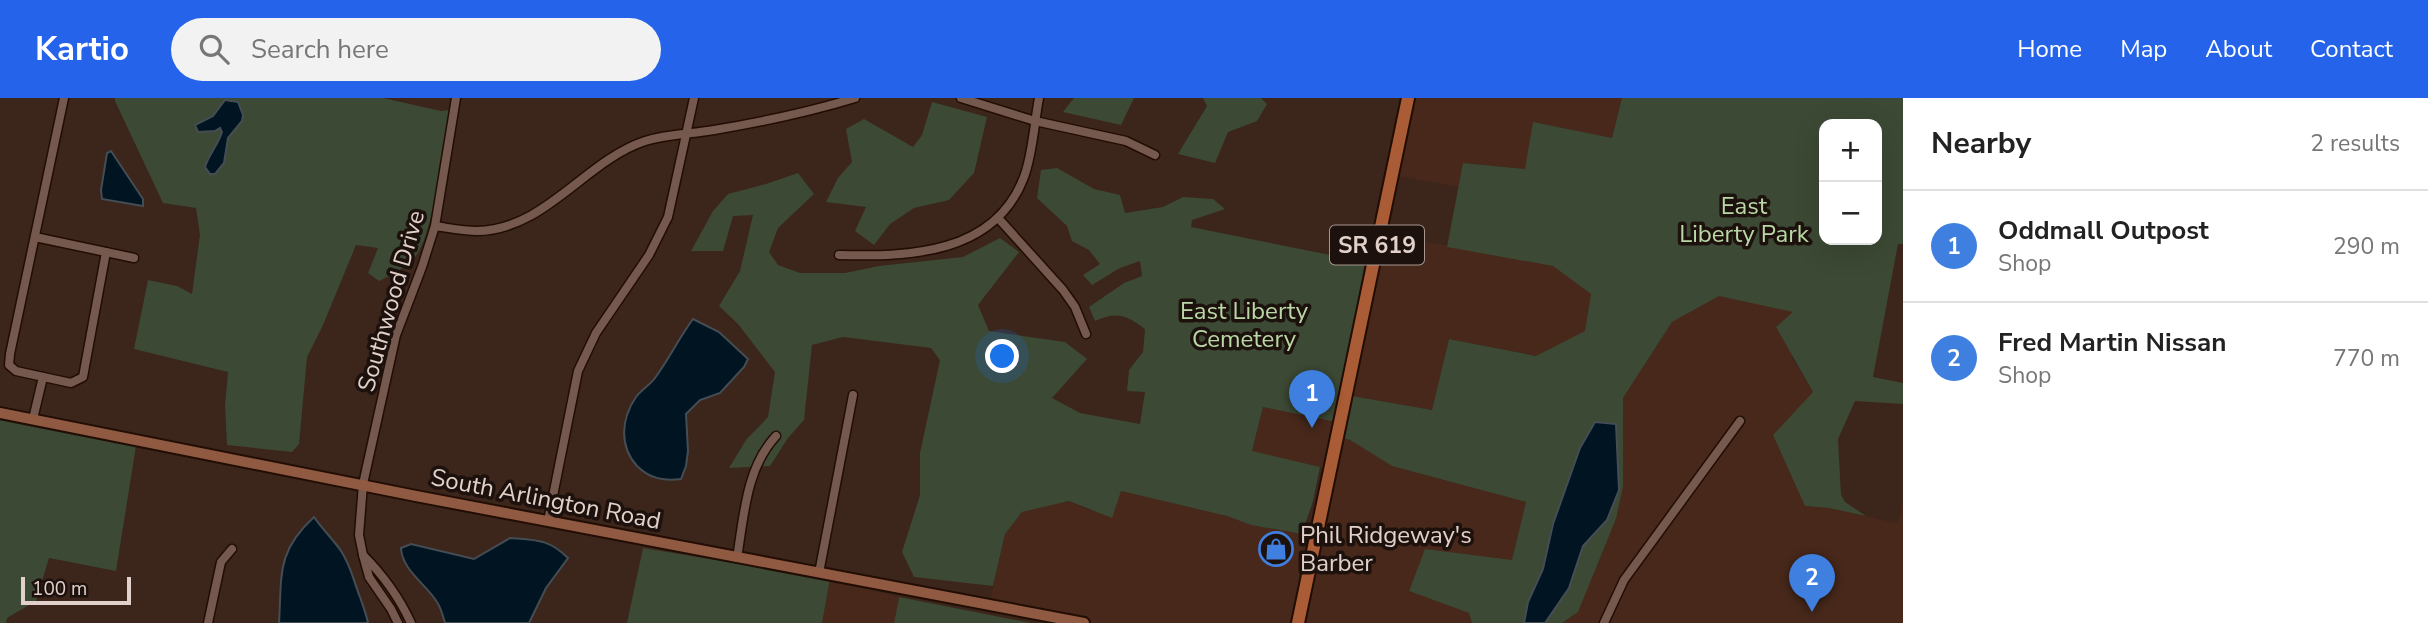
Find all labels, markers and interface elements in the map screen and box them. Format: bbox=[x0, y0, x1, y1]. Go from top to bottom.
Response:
search box bbox=[171, 18, 661, 81]
text: Kartio bbox=[35, 27, 129, 72]
icon: search bbox=[195, 30, 233, 68]
text: Search here bbox=[251, 32, 389, 67]
text: Home bbox=[2017, 33, 2082, 65]
text: Map bbox=[2120, 33, 2167, 65]
text: About bbox=[2205, 33, 2272, 65]
text: Contact bbox=[2310, 33, 2393, 65]
map controls bbox=[1819, 119, 1882, 245]
button: + bbox=[1819, 119, 1882, 182]
text: Nearby bbox=[1931, 123, 2031, 164]
text: 2 results bbox=[2310, 128, 2400, 159]
button: − bbox=[1819, 182, 1882, 245]
park label: East Liberty Park bbox=[1679, 190, 1810, 250]
street label: Southwood Drive bbox=[350, 207, 432, 395]
text: Oddmall Outpost bbox=[1998, 213, 2209, 248]
road number: SR 619 bbox=[1330, 226, 1424, 264]
text: 1 bbox=[1947, 231, 1961, 262]
text: 290 m bbox=[2333, 231, 2400, 262]
text: Shop bbox=[1998, 248, 2051, 279]
park label: East Liberty Cemetery bbox=[1180, 295, 1309, 355]
text: Fred Martin Nissan bbox=[1998, 325, 2227, 360]
your location bbox=[985, 339, 1019, 373]
text: 2 bbox=[1947, 343, 1961, 374]
text: 770 m bbox=[2333, 343, 2400, 374]
text: Shop bbox=[1998, 360, 2051, 391]
pin: 1 bbox=[1289, 370, 1335, 428]
street label: South Arlington Road bbox=[428, 461, 664, 537]
place label: Phil Ridgeway's Barber bbox=[1300, 519, 1472, 579]
shop icon: Phil Ridgeway's Barber bbox=[1257, 530, 1295, 568]
pin: 2 bbox=[1789, 554, 1835, 612]
scale bar bbox=[21, 574, 131, 606]
text: 100 m bbox=[32, 576, 87, 602]

